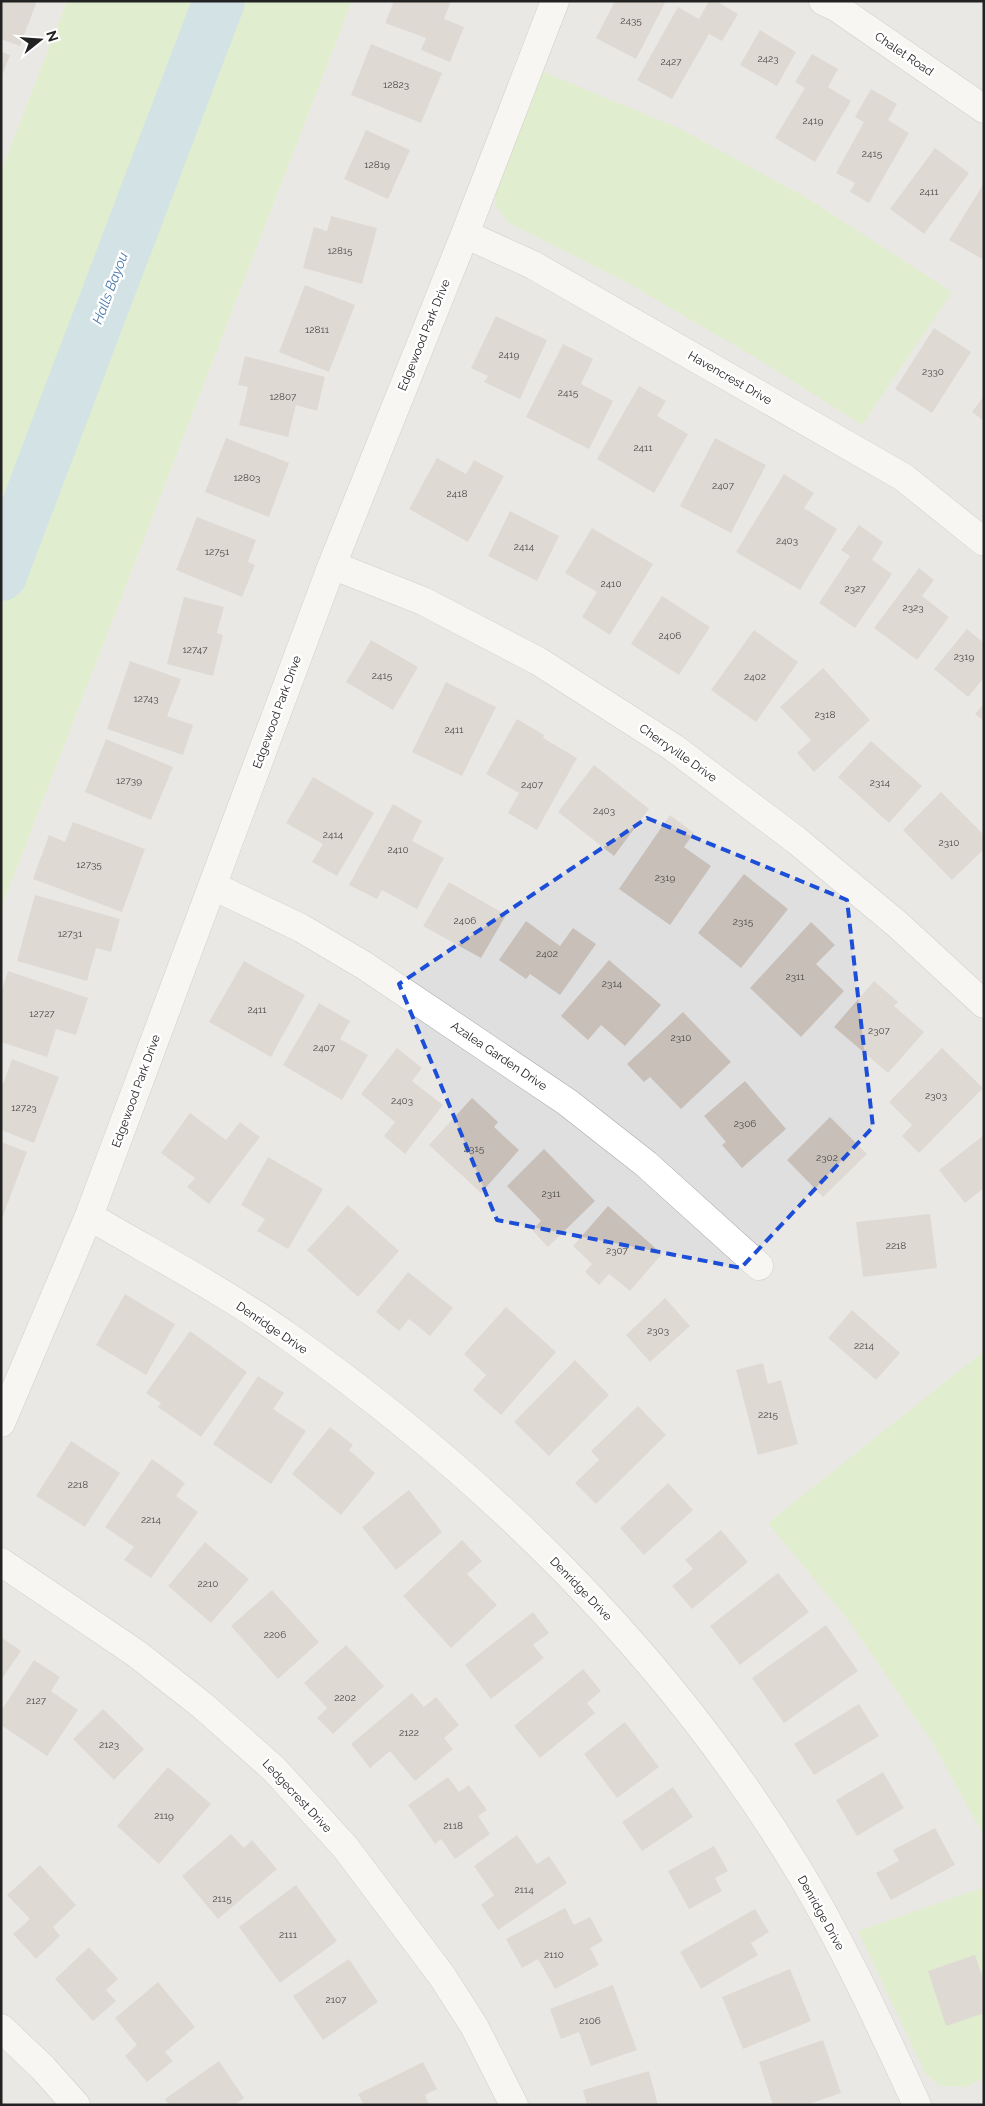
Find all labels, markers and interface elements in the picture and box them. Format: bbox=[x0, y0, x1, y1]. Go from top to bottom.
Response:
north arrow bbox=[15, 15, 65, 65]
house number: 2435 bbox=[620, 15, 642, 26]
text: N bbox=[43, 29, 62, 44]
street label: Chalet Road bbox=[872, 29, 936, 79]
house number: 2423 bbox=[757, 53, 779, 64]
house number: 2427 bbox=[660, 56, 682, 67]
house number: 12823 bbox=[383, 79, 409, 90]
house number: 2419 bbox=[803, 115, 824, 126]
house number: 2415 bbox=[862, 148, 883, 159]
house number: 12819 bbox=[364, 159, 390, 170]
house number: 2411 bbox=[919, 186, 939, 197]
house number: 12815 bbox=[327, 245, 353, 256]
water label: Halls Bayou bbox=[89, 250, 131, 326]
street label: Edgewood Park Drive bbox=[395, 277, 453, 393]
house number: 12811 bbox=[305, 324, 330, 335]
street label: Havencrest Drive bbox=[686, 348, 774, 408]
house number: 2419 bbox=[499, 349, 520, 360]
house number: 2330 bbox=[922, 366, 944, 377]
house number: 2415 bbox=[558, 387, 579, 398]
house number: 12807 bbox=[270, 391, 297, 402]
house number: 2411 bbox=[633, 442, 653, 453]
house number: 12803 bbox=[234, 472, 260, 483]
house number: 2407 bbox=[712, 480, 735, 491]
house number: 2418 bbox=[447, 488, 468, 499]
house number: 2403 bbox=[776, 535, 798, 546]
house number: 2414 bbox=[514, 541, 535, 552]
house number: 12751 bbox=[205, 546, 230, 557]
house number: 2410 bbox=[600, 578, 622, 589]
house number: 2327 bbox=[844, 583, 866, 594]
house number: 2323 bbox=[902, 602, 924, 613]
house number: 2406 bbox=[659, 630, 681, 641]
house number: 12747 bbox=[182, 644, 208, 655]
house number: 2319 bbox=[954, 651, 974, 662]
street label: Edgewood Park Drive bbox=[250, 653, 304, 771]
house number: 2415 bbox=[372, 670, 393, 681]
house number: 2402 bbox=[744, 671, 766, 682]
house number: 12743 bbox=[133, 693, 159, 704]
house number: 2318 bbox=[815, 709, 835, 720]
street label: Cherryville Drive bbox=[637, 721, 719, 785]
house number: 2411 bbox=[444, 724, 464, 735]
house number: 12739 bbox=[116, 775, 142, 786]
house number: 2314 bbox=[870, 777, 891, 788]
house number: 2407 bbox=[521, 779, 544, 790]
house number: 2403 bbox=[593, 805, 615, 816]
house number: 2414 bbox=[323, 829, 344, 840]
house number: 2310 bbox=[939, 837, 959, 848]
house number: 2410 bbox=[387, 844, 409, 855]
house number: 12735 bbox=[76, 859, 102, 870]
house number: 2319 bbox=[655, 872, 675, 883]
house number: 2406 bbox=[454, 915, 476, 926]
house number: 2315 bbox=[733, 916, 754, 927]
house number: 12731 bbox=[58, 928, 83, 939]
house number: 2402 bbox=[536, 948, 558, 959]
house number: 2311 bbox=[785, 971, 805, 982]
house number: 2314 bbox=[602, 978, 623, 989]
house number: 2411 bbox=[247, 1004, 267, 1015]
house number: 12727 bbox=[29, 1008, 55, 1019]
street label: Azalea Garden Drive bbox=[448, 1019, 550, 1093]
house number: 2307 bbox=[868, 1025, 891, 1036]
street label: Edgewood Park Drive bbox=[109, 1032, 163, 1150]
house number: 2310 bbox=[671, 1032, 691, 1043]
house number: 2407 bbox=[313, 1042, 336, 1053]
house number: 2303 bbox=[925, 1090, 947, 1101]
house number: 2403 bbox=[391, 1095, 413, 1106]
house number: 12723 bbox=[11, 1102, 37, 1113]
house number: 2306 bbox=[734, 1118, 756, 1129]
house number: 2315 bbox=[464, 1143, 485, 1154]
house number: 2302 bbox=[816, 1152, 838, 1163]
house number: 2311 bbox=[541, 1188, 561, 1199]
house number: 2218 bbox=[886, 1240, 906, 1251]
house number: 2307 bbox=[606, 1245, 629, 1256]
street label: Denridge Drive bbox=[234, 1299, 310, 1357]
house number: 2303 bbox=[647, 1325, 669, 1336]
house number: 2214 bbox=[854, 1340, 875, 1351]
house number: 2215 bbox=[758, 1409, 779, 1420]
house number: 2218 bbox=[68, 1479, 88, 1490]
house number: 2214 bbox=[141, 1514, 162, 1525]
street label: Denridge Drive bbox=[547, 1554, 615, 1624]
house number: 2210 bbox=[198, 1578, 218, 1589]
house number: 2206 bbox=[264, 1629, 286, 1640]
house number: 2202 bbox=[334, 1692, 356, 1703]
house number: 2127 bbox=[26, 1695, 47, 1706]
house number: 2122 bbox=[399, 1727, 419, 1738]
house number: 2123 bbox=[99, 1739, 119, 1750]
street label: Ledgecrest Drive bbox=[259, 1756, 335, 1836]
house number: 2119 bbox=[154, 1810, 174, 1821]
house number: 2118 bbox=[443, 1820, 463, 1831]
street label: Denridge Drive bbox=[795, 1873, 847, 1953]
house number: 2114 bbox=[514, 1884, 534, 1895]
house number: 2115 bbox=[212, 1893, 232, 1904]
house number: 2111 bbox=[279, 1929, 298, 1940]
house number: 2110 bbox=[544, 1949, 564, 1960]
house number: 2107 bbox=[326, 1994, 347, 2005]
house number: 2106 bbox=[579, 2015, 601, 2026]

